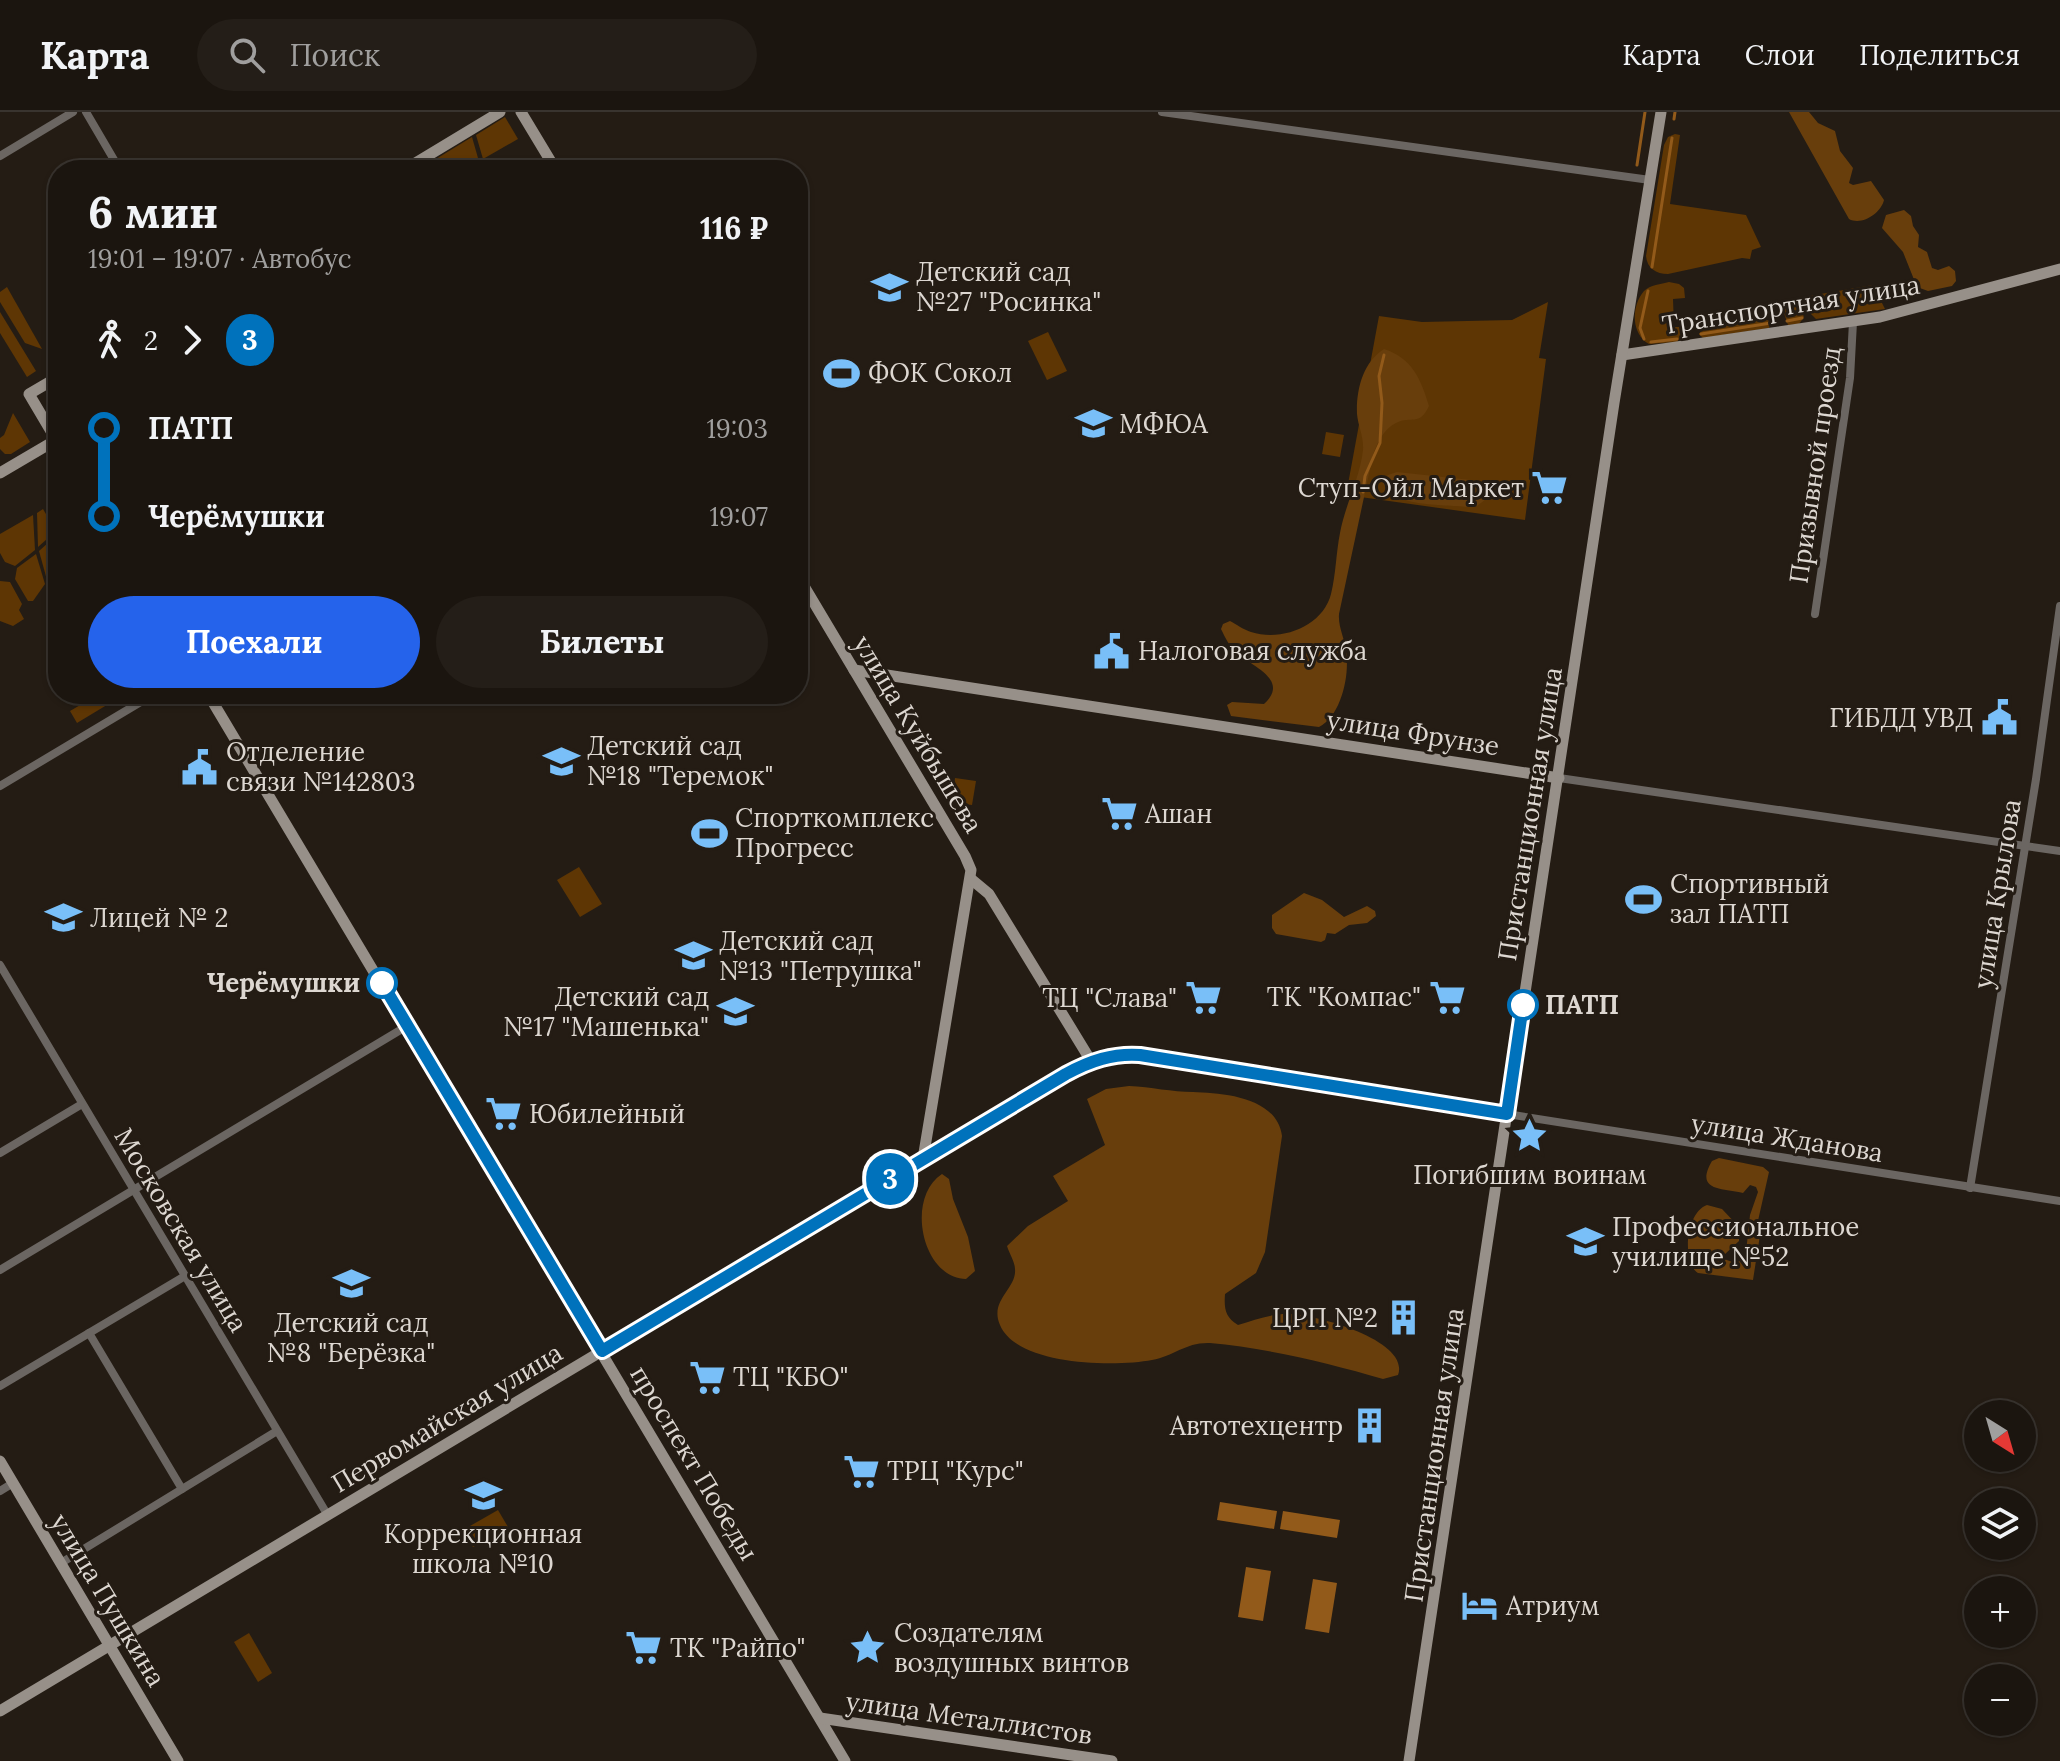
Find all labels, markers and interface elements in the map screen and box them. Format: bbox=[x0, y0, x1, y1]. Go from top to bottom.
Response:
search box bbox=[197, 19, 757, 91]
text: Карта bbox=[40, 31, 149, 79]
icon: search bbox=[225, 33, 269, 77]
text: Поиск bbox=[289, 36, 380, 74]
text: Карта bbox=[1622, 37, 1701, 73]
text: Слои bbox=[1745, 37, 1815, 73]
text: Поделиться bbox=[1859, 37, 2020, 73]
text: 6 мин bbox=[88, 184, 218, 240]
text: 116 ₽ bbox=[700, 209, 768, 247]
text: 19:01 – 19:07 · Автобус bbox=[88, 242, 351, 275]
place label: Детский сад №27 "Росинка" bbox=[916, 255, 1101, 318]
school or university icon: Детский сад №27 "Росинка" bbox=[871, 268, 909, 306]
street label: Транспортная улица bbox=[1660, 268, 1922, 341]
icon: walk bbox=[88, 318, 132, 362]
icon: forward bbox=[170, 318, 214, 362]
text: 3 bbox=[242, 322, 258, 358]
text: 2 bbox=[144, 324, 158, 357]
street label: Призывной проезд bbox=[1782, 344, 1847, 586]
sports icon: ФОК Сокол bbox=[823, 354, 861, 392]
place label: ФОК Сокол bbox=[868, 356, 1012, 389]
school or university icon: МФЮА bbox=[1074, 405, 1112, 443]
place label: МФЮА bbox=[1119, 407, 1209, 440]
text: ПАТП bbox=[148, 409, 233, 447]
text: 19:03 bbox=[706, 412, 768, 445]
supermarket icon: Ступ-Ойл Маркет bbox=[1531, 469, 1569, 507]
place label: Ступ-Ойл Маркет bbox=[1298, 471, 1524, 504]
text: Черёмушки bbox=[148, 497, 325, 535]
text: 19:07 bbox=[709, 500, 768, 533]
button: Поехали bbox=[88, 596, 420, 688]
button: Билеты bbox=[436, 596, 768, 688]
street label: улица Куйбышева bbox=[846, 629, 990, 839]
public building icon: Налоговая служба bbox=[1093, 632, 1131, 670]
place label: Налоговая служба bbox=[1138, 634, 1367, 667]
street label: Пристанционная улица bbox=[1490, 665, 1569, 963]
public building icon: ГИБДД УВД bbox=[1980, 699, 2018, 737]
place label: ГИБДД УВД bbox=[1829, 701, 1973, 734]
street label: улица Фрунзе bbox=[1324, 703, 1502, 762]
place label: Детский сад №18 "Теремок" bbox=[587, 729, 773, 792]
place label: Отделение связи №142803 bbox=[226, 735, 415, 798]
school or university icon: Детский сад №18 "Теремок" bbox=[542, 742, 580, 780]
public building icon: Отделение связи №142803 bbox=[181, 748, 219, 786]
supermarket icon: Ашан bbox=[1100, 795, 1138, 833]
place label: Ашан bbox=[1144, 797, 1212, 830]
street label: улица Крылова bbox=[1965, 797, 2028, 991]
place label: Спорткомплекс Прогресс bbox=[735, 801, 934, 864]
sports icon: Спорткомплекс Прогресс bbox=[690, 814, 728, 852]
place label: Спортивный зал ПАТП bbox=[1670, 867, 1829, 930]
sports icon: Спортивный зал ПАТП bbox=[1625, 880, 1663, 918]
school or university icon: Лицей № 2 bbox=[45, 899, 83, 937]
place label: Лицей № 2 bbox=[90, 901, 228, 934]
place label: Детский сад №13 "Петрушка" bbox=[719, 924, 922, 987]
school or university icon: Детский сад №13 "Петрушка" bbox=[674, 937, 712, 975]
place label: Черёмушки bbox=[207, 966, 360, 999]
marker: Черёмушки bbox=[367, 968, 397, 998]
supermarket icon: ТК "Компас" bbox=[1428, 978, 1466, 1016]
supermarket icon: ТЦ "Слава" bbox=[1184, 979, 1222, 1017]
place label: Детский сад №17 "Машенька" bbox=[503, 980, 709, 1043]
place label: ТК "Компас" bbox=[1267, 980, 1421, 1013]
place label: ТЦ "Слава" bbox=[1042, 981, 1177, 1014]
place label: ПАТП bbox=[1545, 988, 1619, 1021]
marker: ПАТП bbox=[1508, 990, 1538, 1020]
school or university icon: Детский сад №17 "Машенька" bbox=[716, 993, 754, 1031]
supermarket icon: Юбилейный bbox=[484, 1095, 522, 1133]
place label: Юбилейный bbox=[529, 1097, 685, 1130]
street label: улица Жданова bbox=[1689, 1106, 1885, 1169]
place icon: Погибшим воинам bbox=[1511, 1117, 1549, 1155]
street label: Московская улица bbox=[107, 1122, 255, 1338]
line badge: 3 bbox=[864, 1153, 916, 1205]
place label: Погибшим воинам bbox=[1413, 1158, 1647, 1191]
text: 3 bbox=[882, 1161, 898, 1197]
place label: Профессиональное училище №52 bbox=[1612, 1210, 1859, 1273]
school or university icon: Профессиональное училище №52 bbox=[1567, 1223, 1605, 1261]
school or university icon: Детский сад №8 "Берёзка" bbox=[332, 1265, 370, 1303]
building icon: ЦРП №2 bbox=[1385, 1299, 1423, 1337]
place label: ЦРП №2 bbox=[1272, 1301, 1378, 1334]
place label: Детский сад №8 "Берёзка" bbox=[267, 1306, 435, 1369]
street label: Пристанционная улица bbox=[1397, 1306, 1471, 1604]
street label: Первомайская улица bbox=[325, 1336, 568, 1500]
supermarket icon: ТЦ "КБО" bbox=[688, 1358, 726, 1396]
street label: проспект Победы bbox=[623, 1359, 766, 1566]
place label: ТЦ "КБО" bbox=[733, 1360, 849, 1393]
north arrow bbox=[1964, 1400, 2036, 1472]
map controls bbox=[1964, 1400, 2036, 1736]
building icon: Автотехцентр bbox=[1350, 1407, 1388, 1445]
place label: Автотехцентр bbox=[1169, 1409, 1343, 1442]
supermarket icon: ТРЦ "Курс" bbox=[842, 1452, 880, 1490]
place label: ТРЦ "Курс" bbox=[887, 1454, 1024, 1487]
school or university icon: Коррекционная школа №10 bbox=[464, 1476, 502, 1514]
button: layers bbox=[1964, 1488, 2036, 1560]
street label: улица Пушкина bbox=[44, 1507, 173, 1692]
place label: Коррекционная школа №10 bbox=[383, 1517, 583, 1580]
button: + bbox=[1964, 1576, 2036, 1648]
hotel icon: Атриум bbox=[1461, 1587, 1499, 1625]
place label: Атриум bbox=[1505, 1589, 1600, 1622]
place label: Создателям воздушных винтов bbox=[894, 1616, 1129, 1679]
supermarket icon: ТК "Райпо" bbox=[625, 1629, 663, 1667]
place icon: Создателям воздушных винтов bbox=[849, 1629, 887, 1667]
place label: ТК "Райпо" bbox=[670, 1631, 806, 1664]
button: − bbox=[1964, 1664, 2036, 1736]
street label: улица Металлистов bbox=[844, 1684, 1094, 1751]

